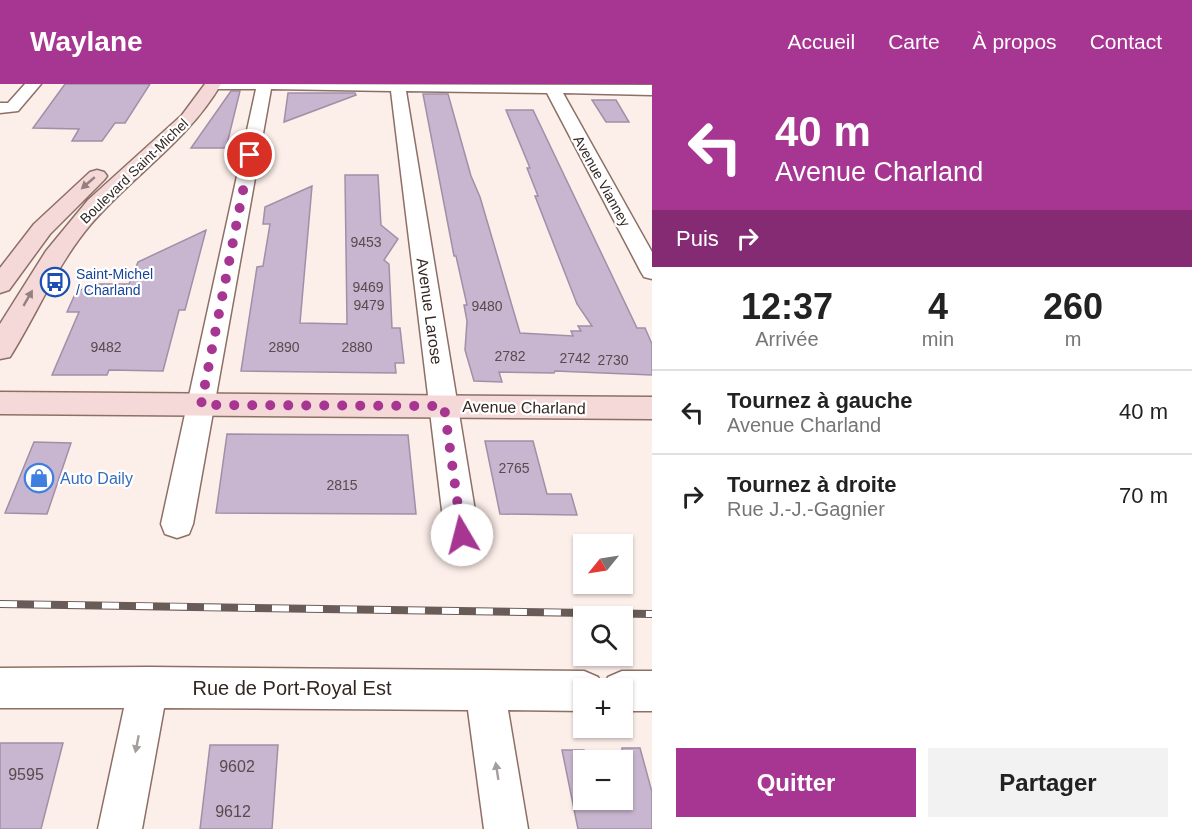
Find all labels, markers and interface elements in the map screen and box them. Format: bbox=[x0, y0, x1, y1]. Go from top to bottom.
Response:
text: Waylane bbox=[30, 26, 143, 57]
text: Accueil bbox=[788, 30, 855, 53]
text: Carte bbox=[888, 30, 940, 53]
text: À propos bbox=[973, 30, 1057, 53]
text: Contact bbox=[1090, 30, 1162, 53]
icon: left bbox=[676, 108, 754, 186]
text: 40 m bbox=[775, 108, 871, 155]
street label: Boulevard Saint-Michel bbox=[77, 115, 191, 227]
pin bbox=[224, 129, 275, 180]
street label: Avenue Vianney bbox=[570, 133, 634, 229]
icon: arrive bbox=[233, 138, 266, 171]
text: Avenue Charland bbox=[775, 157, 983, 187]
one-way arrow bbox=[81, 176, 96, 189]
icon: right bbox=[731, 222, 764, 255]
text: Puis bbox=[676, 226, 719, 251]
house number: 9453 bbox=[350, 234, 382, 250]
street label: Avenue Larose bbox=[414, 257, 445, 366]
bus stop icon: Saint-Michel / Charland bbox=[39, 266, 71, 298]
place label: Saint-Michel / Charland bbox=[76, 266, 153, 298]
house number: 9469 bbox=[352, 279, 384, 295]
text: 12:37 bbox=[741, 286, 833, 327]
text: 4 bbox=[928, 286, 948, 327]
text: 260 bbox=[1043, 286, 1103, 327]
one-way arrow bbox=[22, 290, 32, 307]
house number: 9479 bbox=[353, 297, 385, 313]
house number: 9480 bbox=[471, 298, 503, 314]
text: Arrivée bbox=[755, 328, 819, 350]
text: min bbox=[922, 328, 954, 350]
text: m bbox=[1065, 328, 1081, 350]
house number: 9482 bbox=[90, 339, 122, 355]
house number: 2890 bbox=[268, 339, 300, 355]
house number: 2880 bbox=[341, 339, 373, 355]
house number: 2782 bbox=[494, 348, 526, 364]
house number: 2742 bbox=[559, 350, 591, 366]
house number: 2730 bbox=[597, 352, 629, 368]
text: Tournez à gauche bbox=[727, 388, 912, 413]
icon: left bbox=[676, 396, 709, 429]
street label: Avenue Charland bbox=[462, 398, 586, 417]
text: 40 m bbox=[1119, 399, 1168, 424]
text: Avenue Charland bbox=[727, 414, 881, 436]
house number: 2765 bbox=[498, 460, 530, 476]
shop icon: Auto Daily bbox=[23, 462, 55, 494]
place label: Auto Daily bbox=[60, 470, 133, 487]
text: Tournez à droite bbox=[727, 472, 897, 497]
house number: 2815 bbox=[326, 477, 358, 493]
icon: right bbox=[676, 480, 709, 513]
text: 70 m bbox=[1119, 483, 1168, 508]
text: Rue J.-J.-Gagnier bbox=[727, 498, 885, 520]
position arrow bbox=[430, 503, 494, 567]
north arrow bbox=[573, 534, 633, 594]
map controls bbox=[573, 534, 633, 810]
button: search bbox=[573, 606, 633, 666]
street label: Rue de Port-Royal Est bbox=[193, 677, 392, 699]
button: + bbox=[573, 678, 633, 738]
one-way arrow bbox=[132, 735, 141, 754]
button: Quitter bbox=[676, 748, 916, 817]
button: Partager bbox=[928, 748, 1168, 817]
button: − bbox=[573, 750, 633, 810]
house number: 9602 bbox=[219, 758, 255, 775]
one-way arrow bbox=[493, 762, 502, 781]
house number: 9595 bbox=[8, 766, 44, 783]
house number: 9612 bbox=[215, 803, 251, 820]

